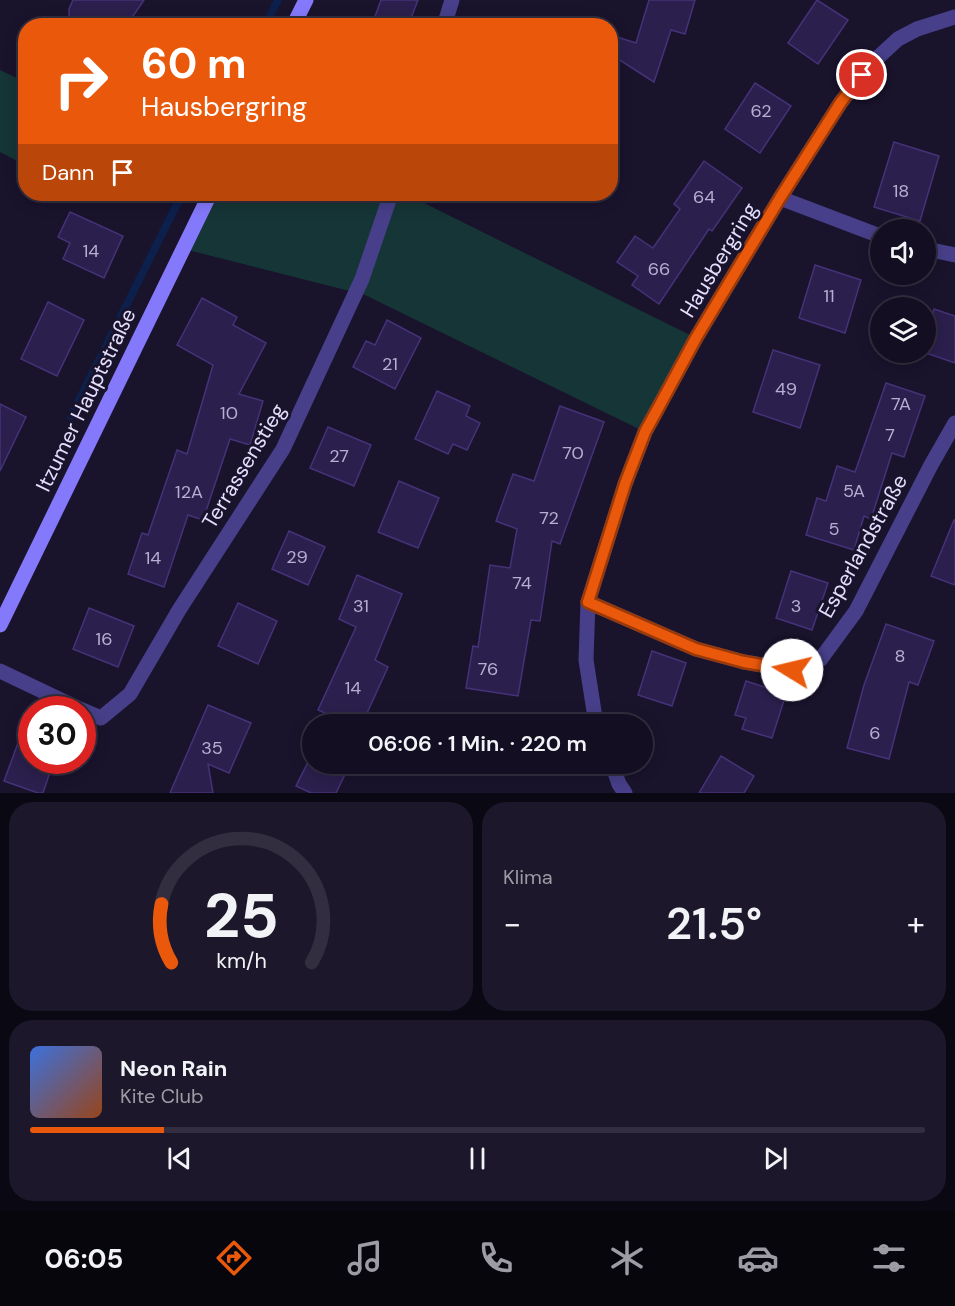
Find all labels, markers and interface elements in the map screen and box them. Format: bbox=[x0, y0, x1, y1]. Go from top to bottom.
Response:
text: 60 m bbox=[141, 36, 247, 91]
icon: right bbox=[42, 42, 120, 120]
pin bbox=[836, 49, 887, 100]
icon: arrive bbox=[845, 58, 878, 91]
text: Hausbergring bbox=[141, 89, 307, 124]
house number: 62 bbox=[750, 99, 772, 123]
icon: arrive bbox=[106, 156, 139, 189]
text: Dann bbox=[42, 158, 94, 187]
house number: 18 bbox=[893, 179, 909, 203]
house number: 64 bbox=[693, 185, 715, 209]
street label: Hausbergring bbox=[674, 197, 764, 323]
map controls bbox=[870, 219, 936, 363]
button: sound bbox=[870, 219, 936, 285]
house number: 14 bbox=[83, 239, 99, 263]
house number: 66 bbox=[648, 257, 670, 281]
house number: 11 bbox=[823, 284, 835, 308]
button: layers bbox=[870, 297, 936, 363]
street label: Itzumer Hauptstraße bbox=[29, 304, 143, 496]
house number: 21 bbox=[382, 352, 398, 376]
house number: 49 bbox=[775, 377, 797, 401]
house number: 7A bbox=[891, 392, 911, 416]
street label: Terrassenstieg bbox=[196, 398, 292, 534]
house number: 10 bbox=[220, 401, 238, 425]
house number: 7 bbox=[885, 423, 895, 447]
house number: 70 bbox=[562, 441, 584, 465]
house number: 27 bbox=[329, 444, 349, 468]
street label: Esperlandstraße bbox=[812, 469, 914, 623]
house number: 5A bbox=[843, 479, 865, 503]
house number: 12A bbox=[175, 480, 203, 504]
house number: 72 bbox=[539, 506, 559, 530]
house number: 5 bbox=[829, 517, 839, 541]
house number: 29 bbox=[286, 545, 308, 569]
house number: 14 bbox=[145, 546, 161, 570]
house number: 74 bbox=[512, 571, 532, 595]
house number: 31 bbox=[353, 594, 369, 618]
house number: 3 bbox=[791, 594, 801, 618]
house number: 16 bbox=[96, 627, 112, 651]
position arrow bbox=[760, 638, 824, 702]
house number: 8 bbox=[895, 644, 905, 668]
house number: 76 bbox=[478, 657, 498, 681]
house number: 14 bbox=[345, 676, 361, 700]
speed limit sign: 30 bbox=[18, 696, 96, 774]
house number: 6 bbox=[869, 721, 881, 745]
text: 06:06 · 1 Min. · 220 m bbox=[368, 729, 587, 758]
house number: 35 bbox=[201, 736, 223, 760]
text: Klima bbox=[503, 864, 553, 890]
text: 25 bbox=[204, 875, 278, 956]
text: 21.5° bbox=[666, 894, 762, 953]
text: − bbox=[503, 902, 521, 945]
text: + bbox=[907, 902, 925, 945]
text: km/h bbox=[216, 948, 266, 976]
text: Neon Rain bbox=[120, 1054, 227, 1083]
text: Kite Club bbox=[120, 1083, 204, 1109]
icon: previous bbox=[163, 1142, 196, 1175]
icon: pause bbox=[461, 1142, 494, 1175]
icon: next bbox=[759, 1142, 792, 1175]
icon: directions bbox=[213, 1237, 255, 1279]
icon: music bbox=[344, 1237, 386, 1279]
icon: phone bbox=[475, 1237, 517, 1279]
icon: climate bbox=[606, 1237, 648, 1279]
icon: car bbox=[737, 1237, 779, 1279]
icon: filters bbox=[868, 1237, 910, 1279]
text: 06:05 bbox=[45, 1241, 123, 1276]

